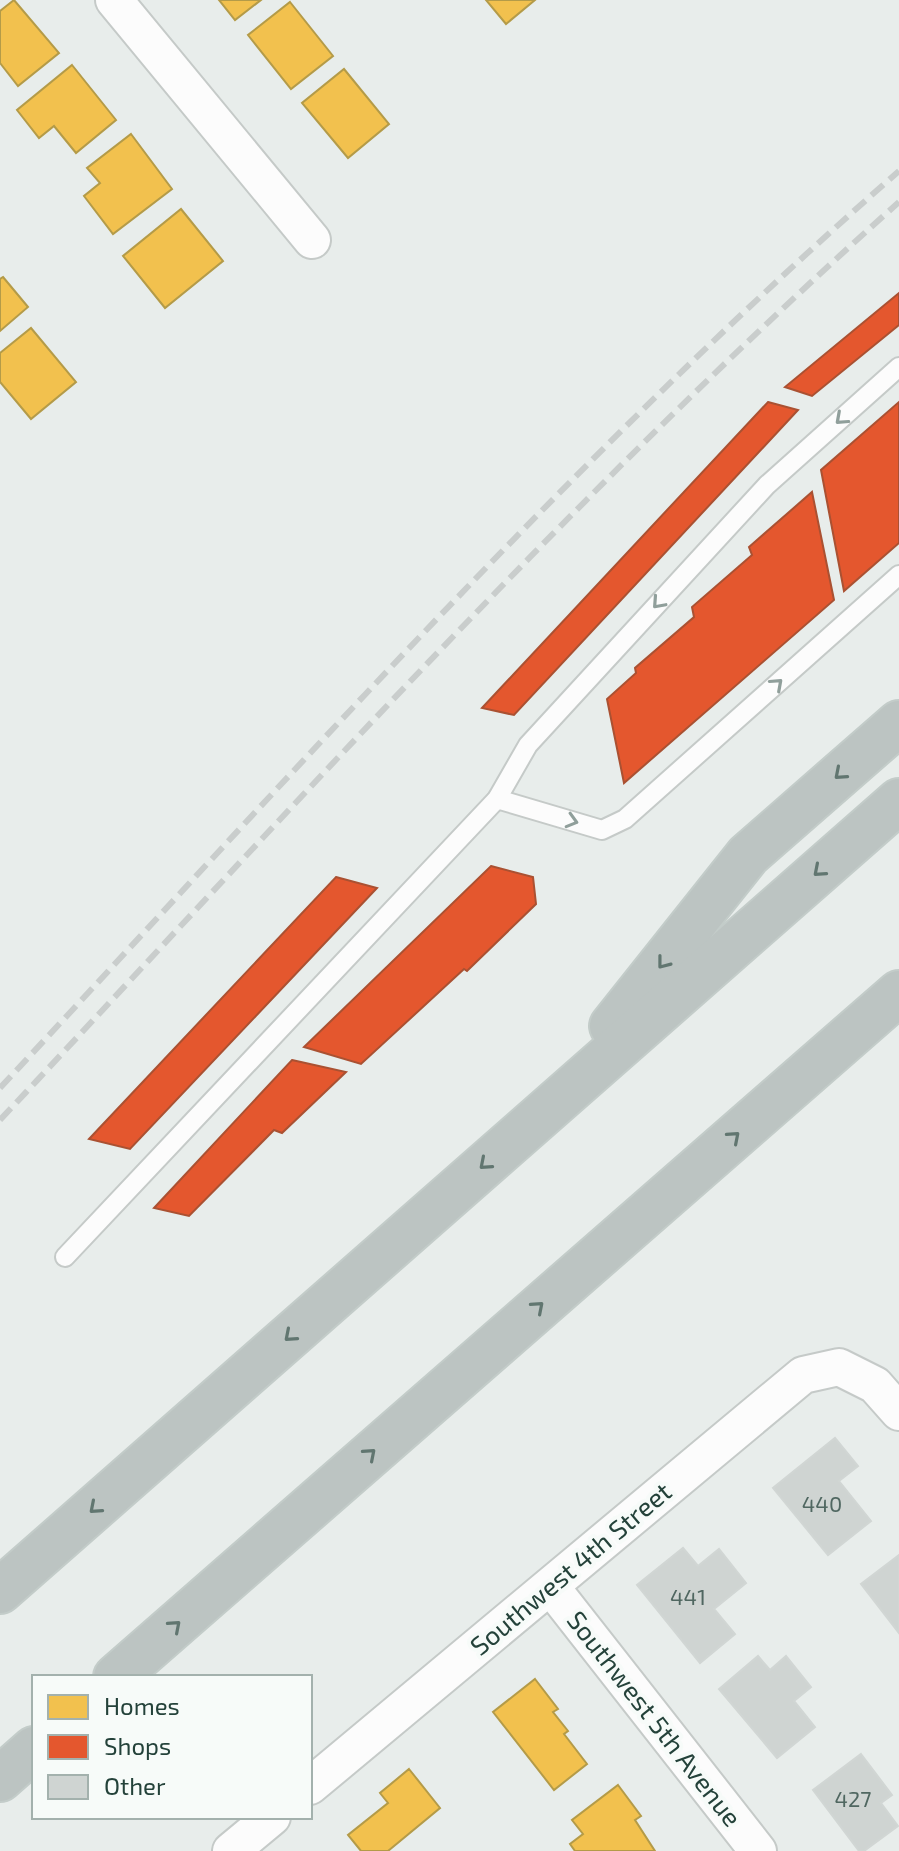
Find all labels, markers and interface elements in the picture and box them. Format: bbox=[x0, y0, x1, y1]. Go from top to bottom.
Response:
one-way arrow bbox=[835, 409, 850, 424]
one-way arrow bbox=[653, 594, 667, 609]
one-way arrow bbox=[767, 679, 782, 693]
one-way arrow bbox=[835, 764, 850, 779]
one-way arrow bbox=[565, 812, 579, 828]
one-way arrow bbox=[814, 861, 829, 876]
one-way arrow bbox=[658, 954, 672, 969]
one-way arrow bbox=[725, 1132, 740, 1146]
one-way arrow bbox=[480, 1155, 495, 1169]
one-way arrow bbox=[529, 1302, 543, 1317]
one-way arrow bbox=[284, 1326, 299, 1341]
one-way arrow bbox=[361, 1449, 376, 1464]
street label: Southwest 4th Street bbox=[463, 1475, 677, 1661]
house number: 440 bbox=[802, 1490, 842, 1516]
one-way arrow bbox=[89, 1498, 104, 1512]
house number: 441 bbox=[670, 1583, 706, 1609]
street label: Southwest 5th Avenue bbox=[561, 1604, 749, 1832]
one-way arrow bbox=[166, 1621, 180, 1635]
legend bbox=[32, 1675, 312, 1819]
text: Homes bbox=[104, 1691, 180, 1720]
text: Shops bbox=[104, 1731, 171, 1760]
text: Other bbox=[104, 1771, 166, 1800]
house number: 427 bbox=[834, 1785, 872, 1811]

